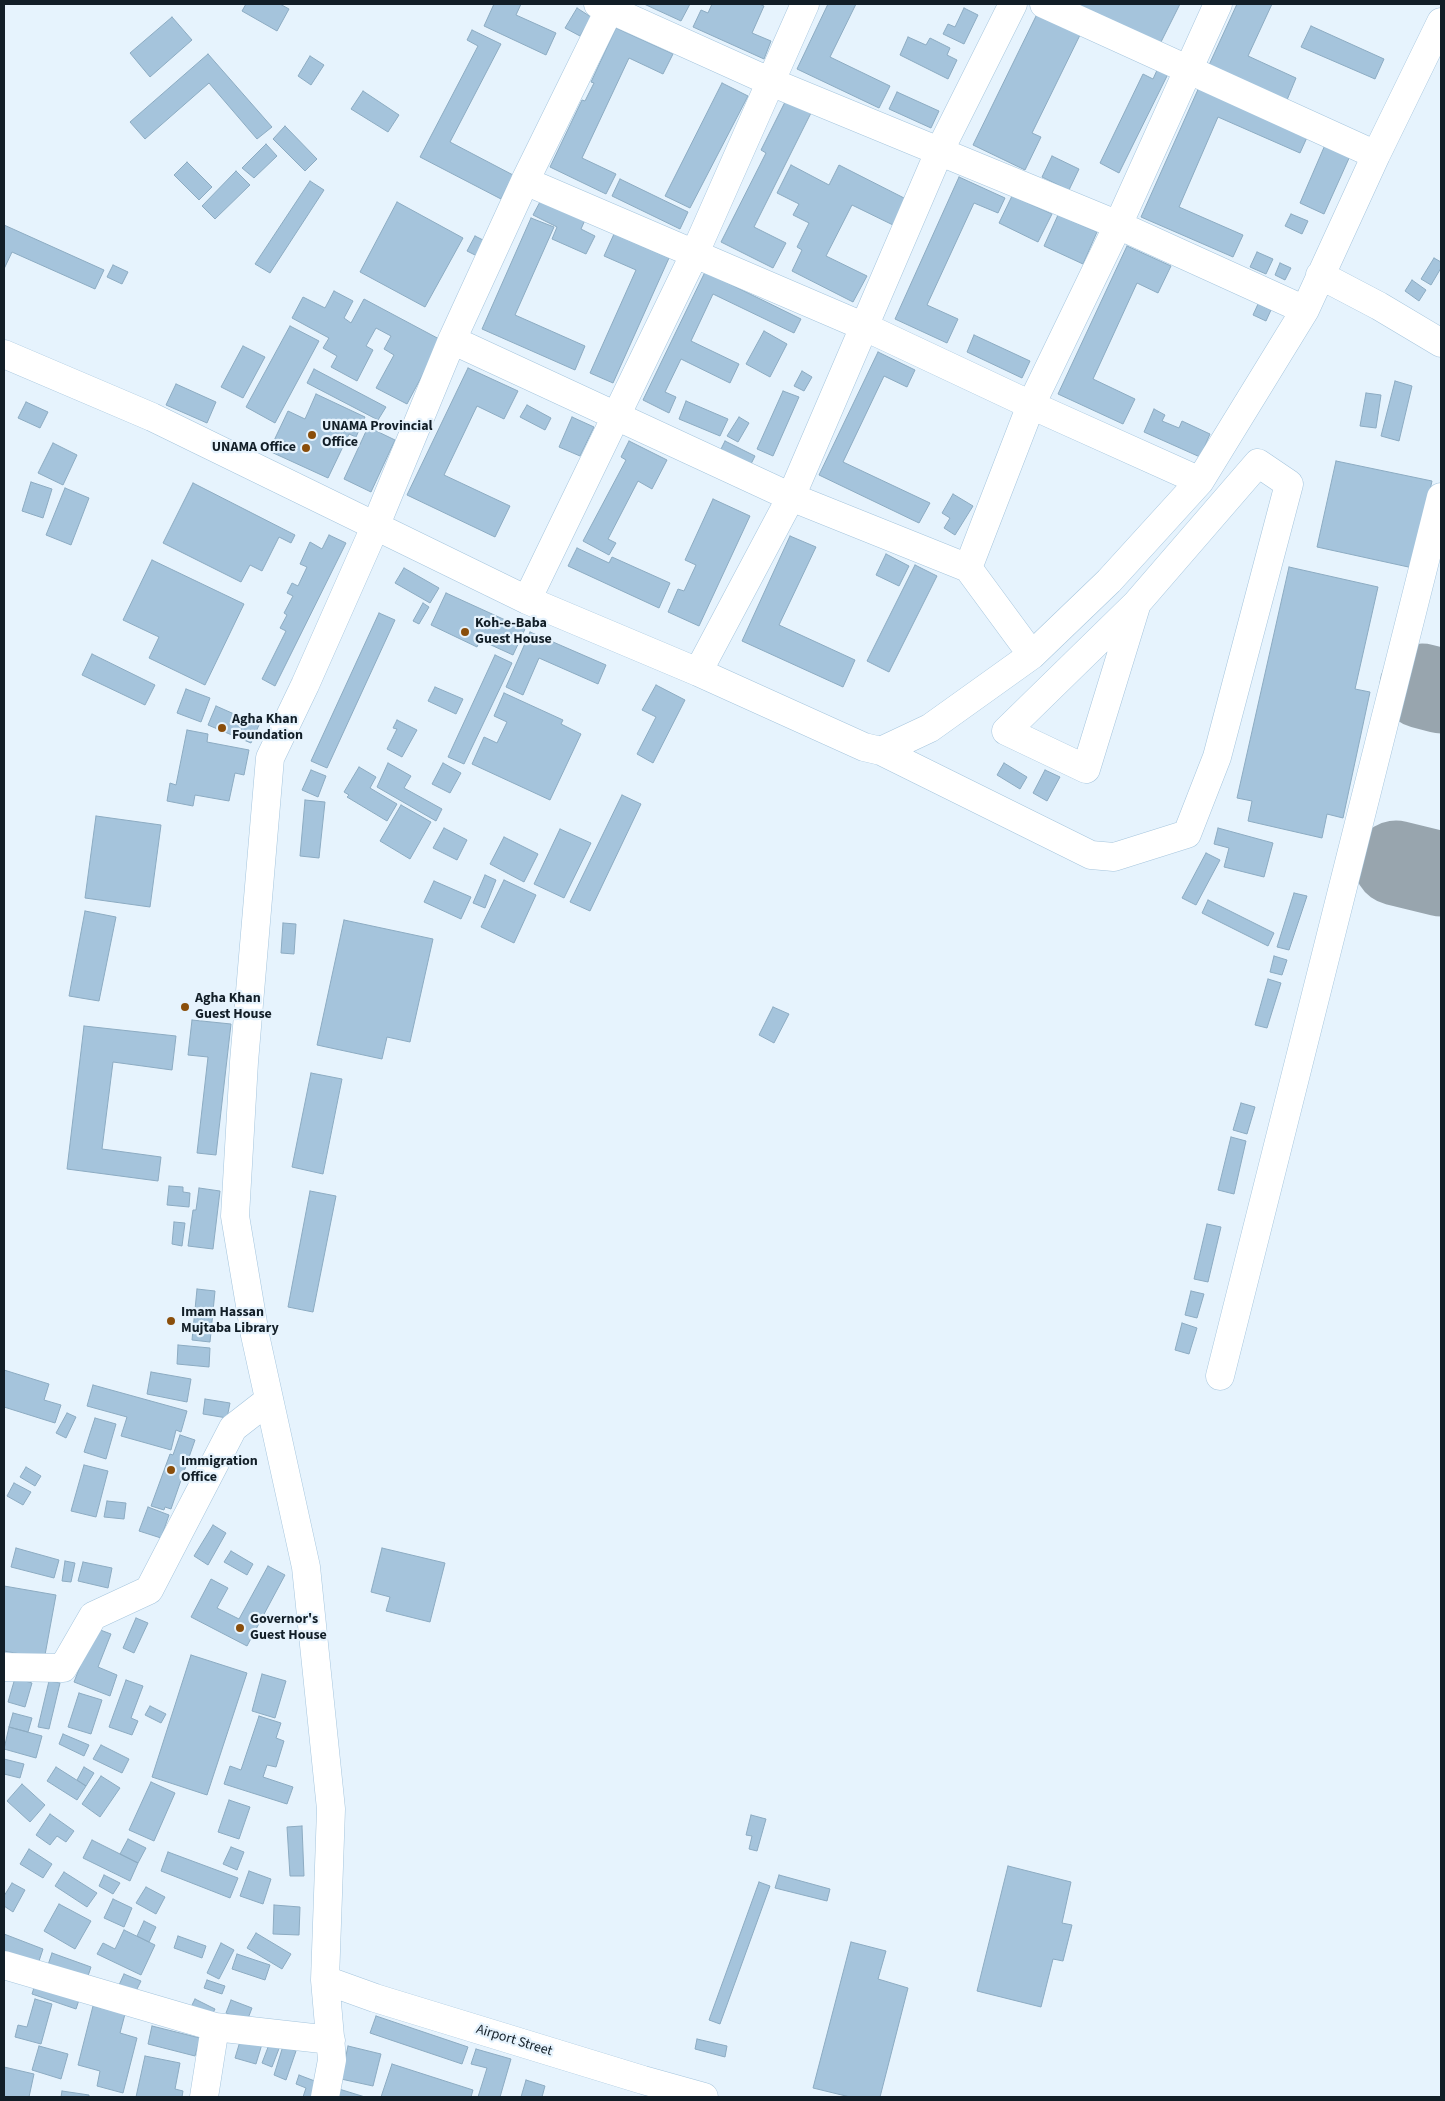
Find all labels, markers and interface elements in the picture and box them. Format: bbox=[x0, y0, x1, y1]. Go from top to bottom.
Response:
place label: UNAMA Provincial Office bbox=[322, 419, 433, 452]
marker: UNAMA Provincial Office bbox=[306, 429, 318, 441]
place label: UNAMA Office bbox=[212, 440, 296, 456]
marker: UNAMA Office bbox=[300, 442, 312, 454]
place label: Koh-e-Baba Guest House bbox=[475, 616, 552, 648]
marker: Koh-e-Baba Guest House bbox=[459, 626, 471, 638]
place label: Agha Khan Foundation bbox=[232, 712, 303, 744]
marker: Agha Khan Foundation bbox=[216, 722, 228, 734]
place label: Agha Khan Guest House bbox=[195, 991, 272, 1024]
marker: Agha Khan Guest House bbox=[179, 1001, 191, 1013]
place label: Imam Hassan Mujtaba Library bbox=[181, 1305, 279, 1338]
marker: Imam Hassan Mujtaba Library bbox=[165, 1315, 177, 1327]
place label: Immigration Office bbox=[181, 1454, 258, 1486]
marker: Immigration Office bbox=[165, 1464, 177, 1476]
place label: Governor's Guest House bbox=[250, 1612, 327, 1644]
marker: Governor's Guest House bbox=[234, 1622, 246, 1634]
street label: Airport Street bbox=[474, 2021, 554, 2061]

